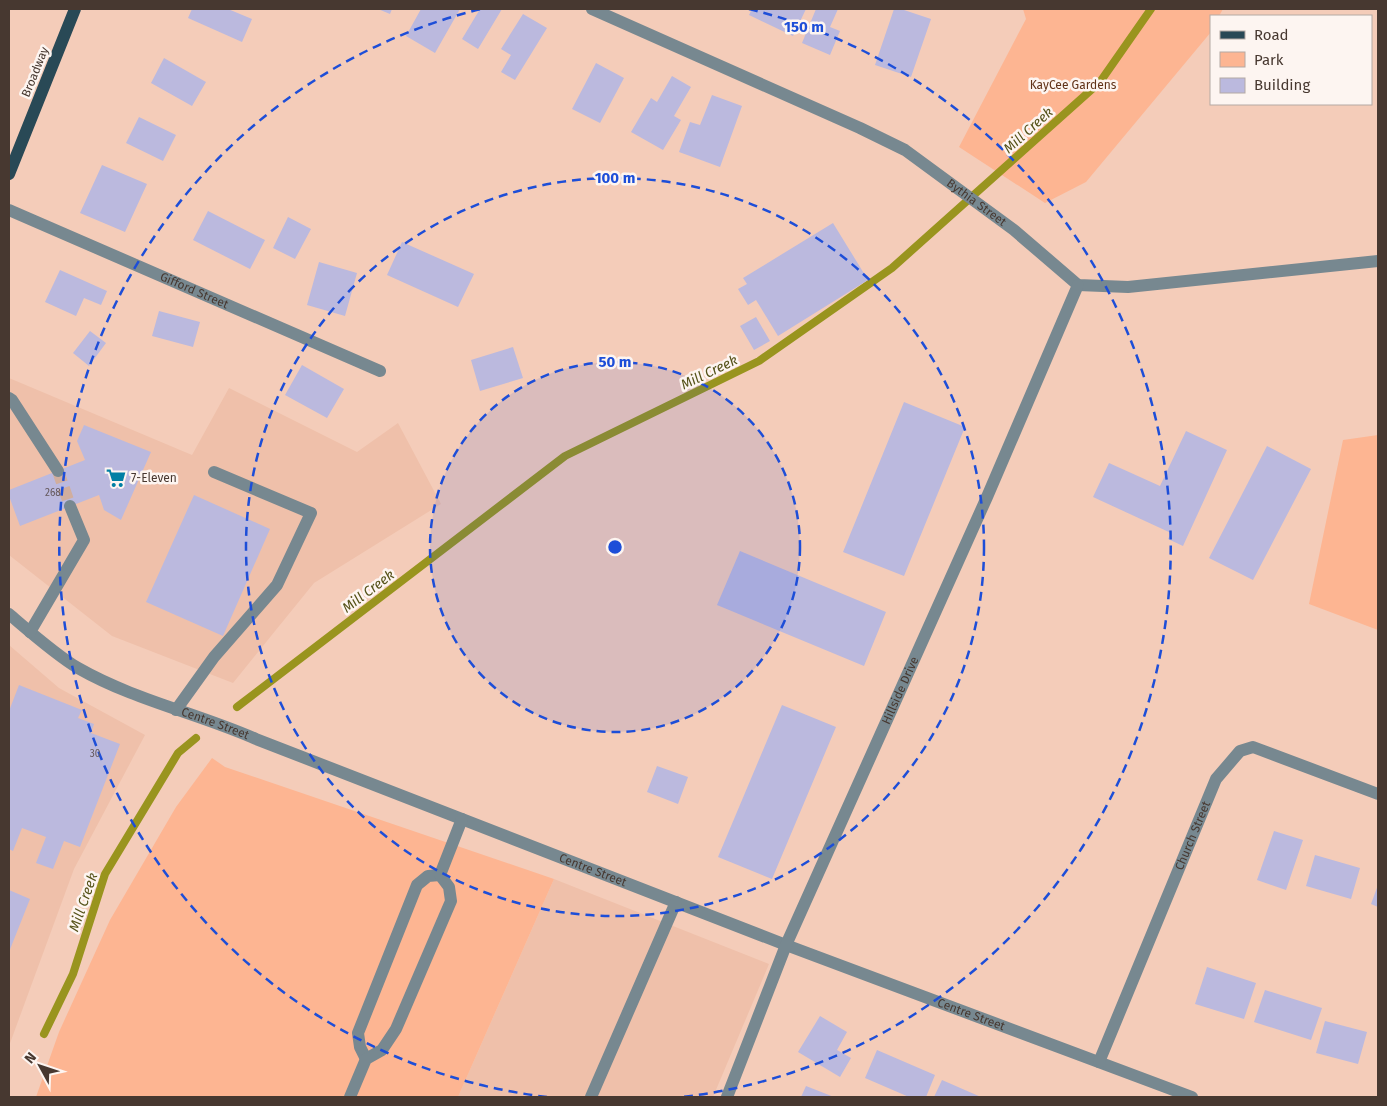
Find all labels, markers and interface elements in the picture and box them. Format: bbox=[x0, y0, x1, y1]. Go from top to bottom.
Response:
legend bbox=[1210, 15, 1372, 105]
text: 150 m bbox=[784, 18, 824, 36]
text: Road bbox=[1254, 26, 1289, 44]
street label: Broadway bbox=[19, 45, 51, 99]
text: Park bbox=[1254, 51, 1284, 69]
text: Building bbox=[1254, 76, 1310, 94]
park label: KayCee Gardens bbox=[1030, 78, 1117, 92]
water label: Mill Creek bbox=[1000, 103, 1057, 157]
text: 100 m bbox=[595, 169, 635, 187]
street label: Bythia Street bbox=[944, 176, 1010, 229]
street label: Gifford Street bbox=[158, 269, 231, 312]
water label: Mill Creek bbox=[678, 351, 741, 393]
text: 50 m bbox=[598, 353, 632, 371]
supermarket icon: 7-Eleven bbox=[105, 467, 127, 489]
place label: 7-Eleven bbox=[131, 471, 177, 485]
house number: 268 bbox=[45, 487, 61, 499]
centre of rings bbox=[606, 538, 624, 556]
water label: Mill Creek bbox=[339, 566, 398, 617]
street label: Hillside Drive bbox=[879, 654, 921, 727]
street label: Centre Street bbox=[180, 705, 252, 743]
house number: 30 bbox=[90, 748, 101, 760]
street label: Church Street bbox=[1172, 798, 1213, 872]
street label: Centre Street bbox=[557, 851, 629, 890]
water label: Mill Creek bbox=[66, 870, 102, 934]
street label: Centre Street bbox=[936, 995, 1008, 1034]
north arrow bbox=[15, 1041, 65, 1091]
text: N bbox=[21, 1049, 40, 1067]

